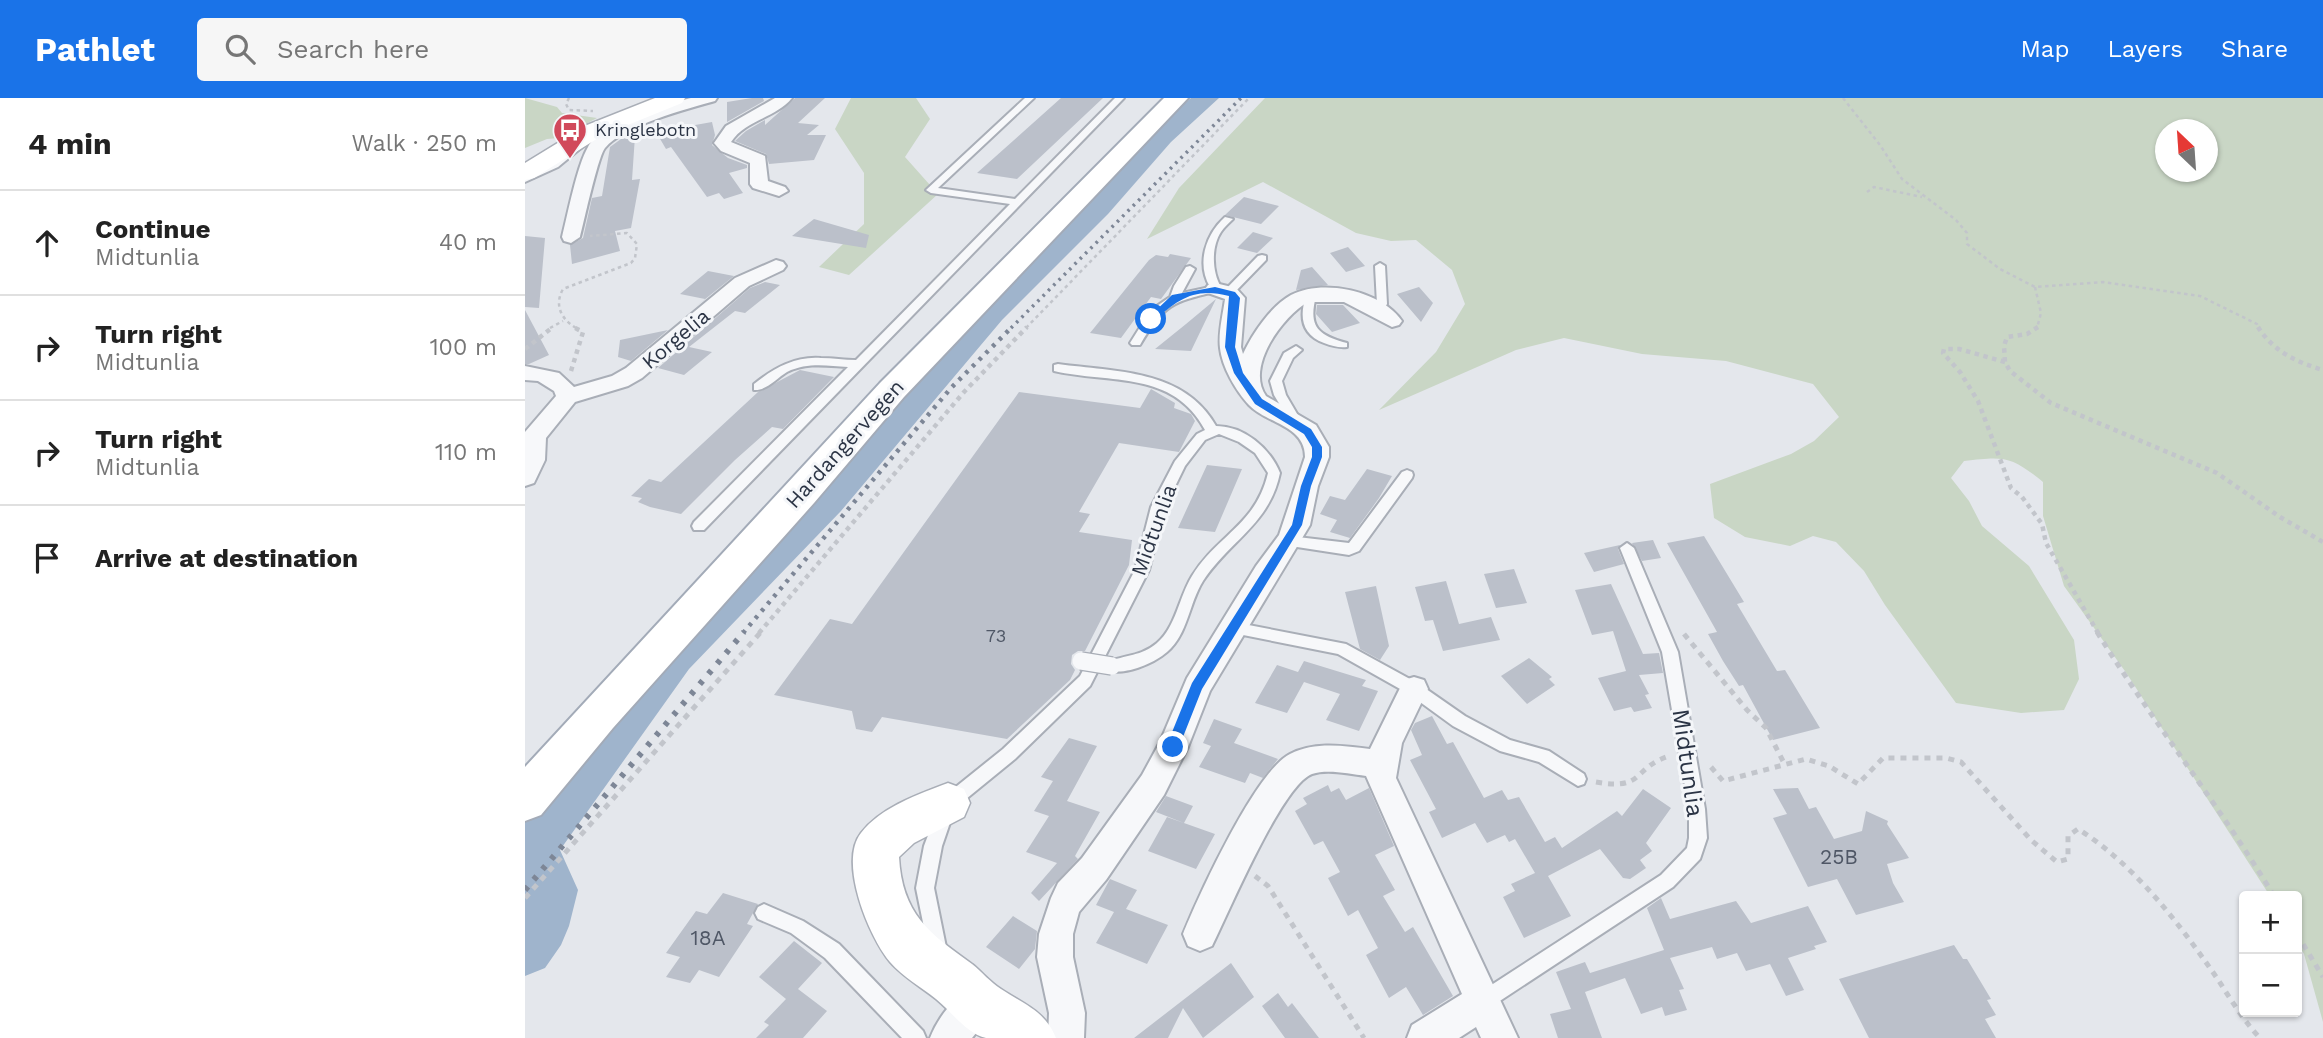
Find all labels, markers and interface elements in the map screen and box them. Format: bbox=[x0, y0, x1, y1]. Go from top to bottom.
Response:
search box bbox=[197, 18, 687, 81]
text: Pathlet bbox=[35, 30, 155, 69]
icon: search bbox=[221, 30, 259, 68]
text: Search here bbox=[277, 34, 429, 64]
text: Map bbox=[2021, 35, 2069, 63]
text: Layers bbox=[2107, 35, 2183, 63]
text: Share bbox=[2221, 35, 2288, 63]
bus stop icon: Kringlebotn bbox=[551, 111, 589, 160]
place label: Kringlebotn bbox=[595, 119, 696, 140]
north arrow bbox=[2155, 119, 2218, 182]
text: 4 min bbox=[28, 126, 112, 161]
text: Walk · 250 m bbox=[351, 130, 497, 157]
text: Continue bbox=[95, 214, 211, 244]
icon: ahead bbox=[28, 224, 66, 262]
text: 40 m bbox=[439, 229, 497, 256]
text: Midtunlia bbox=[95, 244, 199, 271]
street label: Korgelia bbox=[637, 303, 715, 374]
route start bbox=[1135, 303, 1166, 334]
text: Turn right bbox=[95, 319, 222, 349]
icon: right bbox=[28, 329, 66, 367]
text: 100 m bbox=[430, 334, 497, 361]
text: Midtunlia bbox=[95, 349, 199, 376]
street label: Hardangervegen bbox=[780, 374, 909, 513]
text: Turn right bbox=[95, 424, 222, 454]
icon: right bbox=[28, 434, 66, 472]
text: 110 m bbox=[435, 439, 497, 466]
text: Midtunlia bbox=[95, 454, 199, 481]
street label: Midtunlia bbox=[1125, 481, 1182, 579]
icon: arrive bbox=[28, 539, 66, 577]
text: Arrive at destination bbox=[95, 543, 358, 573]
house number: 73 bbox=[986, 625, 1006, 646]
street label: Midtunlia bbox=[1667, 707, 1709, 819]
route end bbox=[1157, 731, 1188, 762]
house number: 25B bbox=[1820, 844, 1858, 869]
map controls bbox=[2239, 891, 2302, 1017]
button: + bbox=[2239, 891, 2302, 954]
house number: 18A bbox=[691, 925, 726, 950]
button: − bbox=[2239, 954, 2302, 1017]

